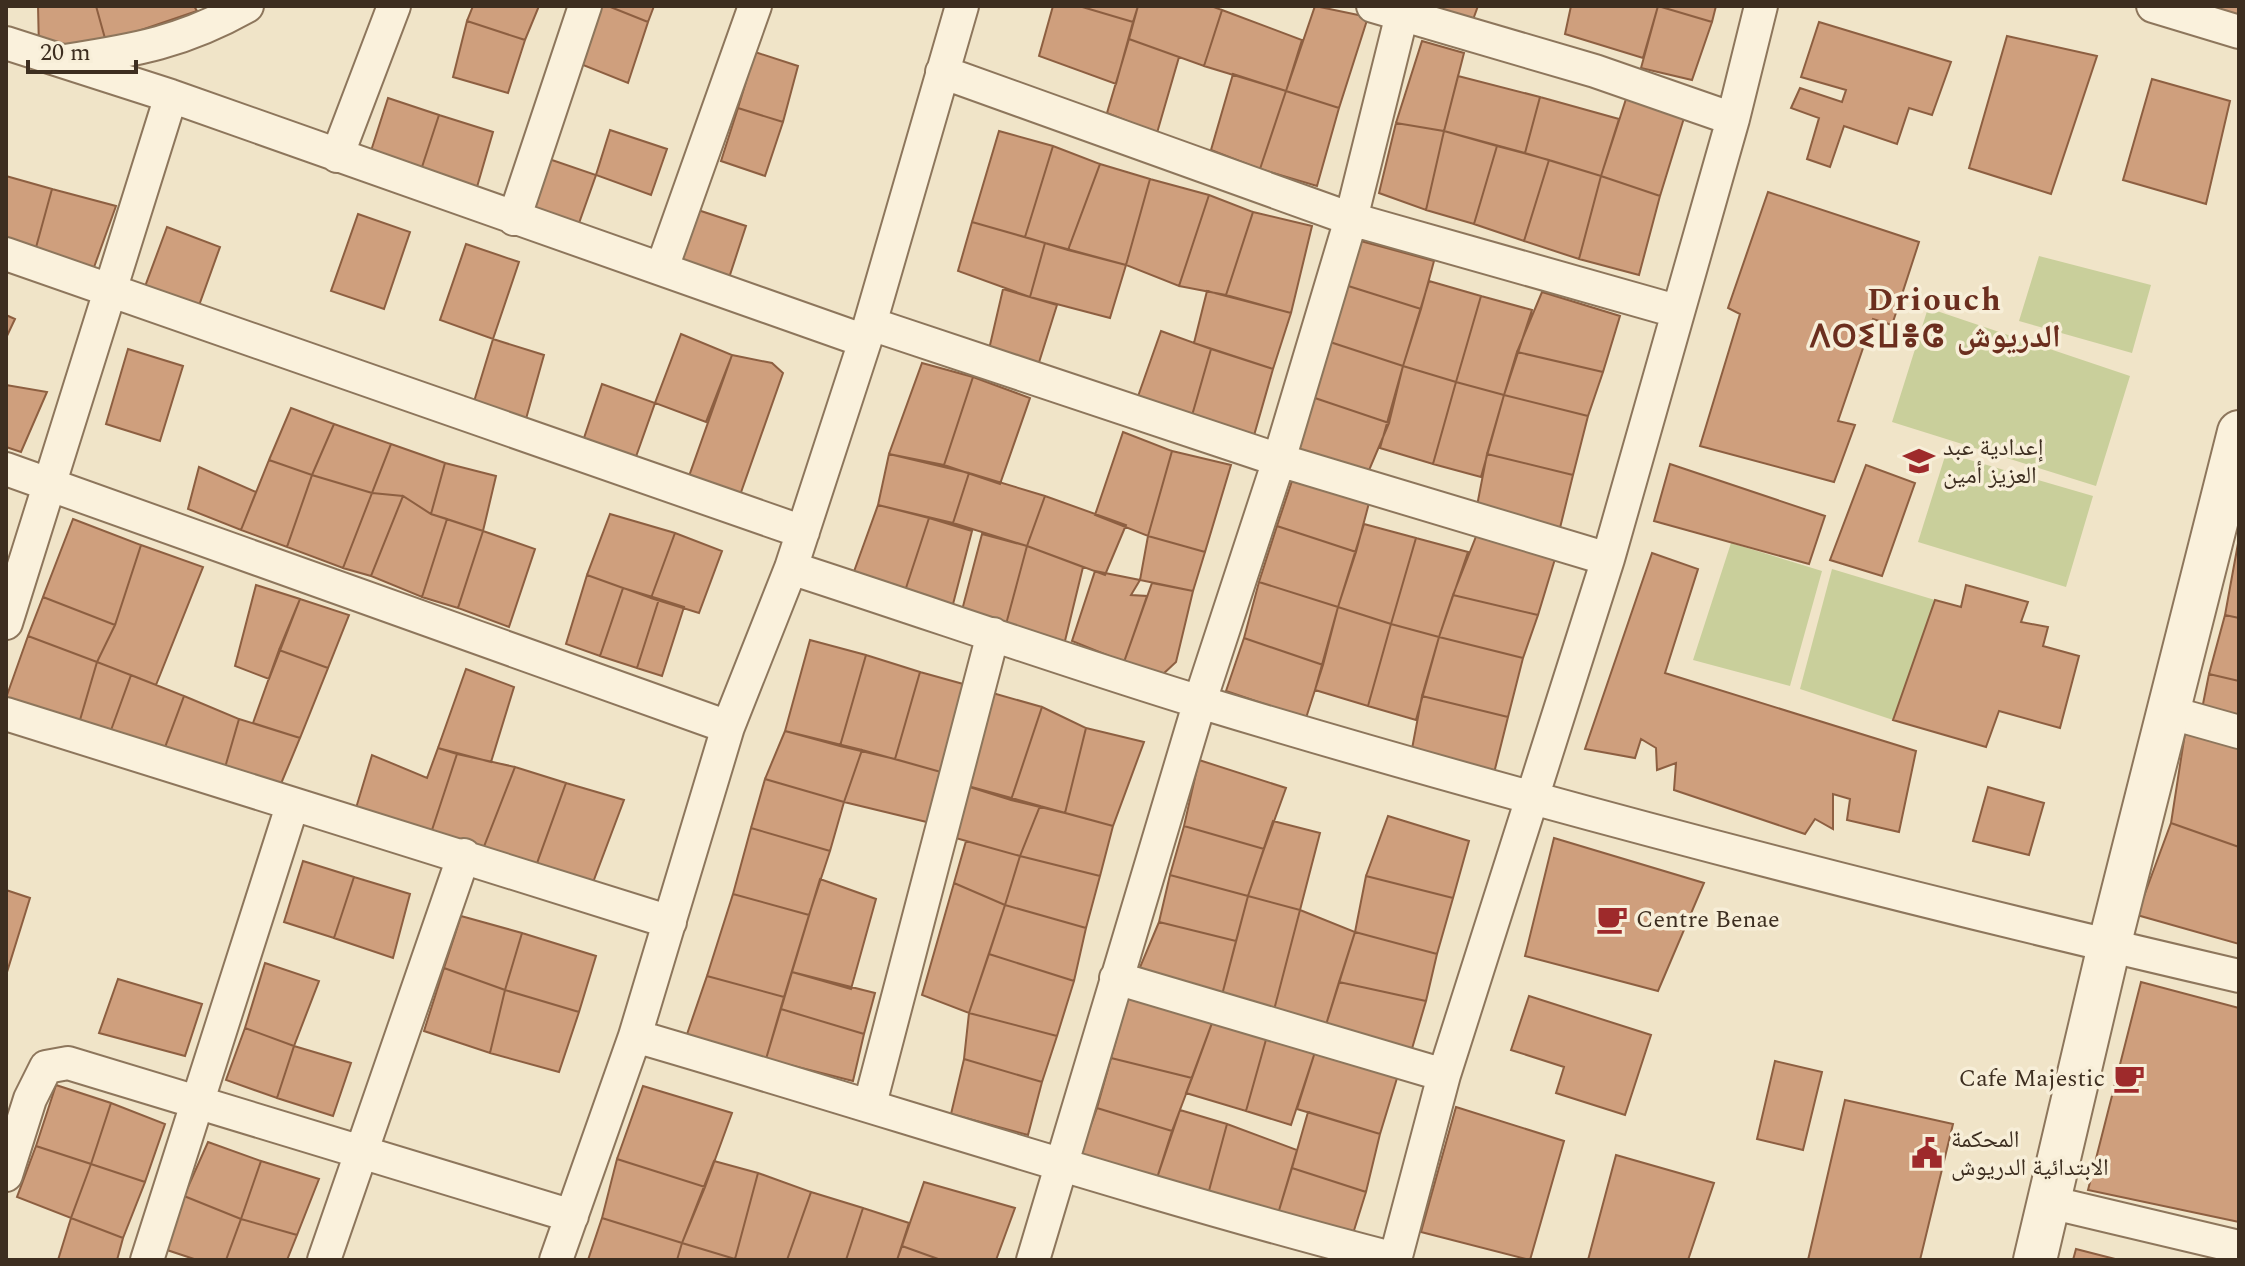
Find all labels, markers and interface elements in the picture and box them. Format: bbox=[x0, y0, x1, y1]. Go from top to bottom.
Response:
scale bar bbox=[28, 24, 136, 74]
text: 20 m bbox=[40, 35, 91, 71]
district label: Driouch ⴷⵔⵉⵡⴻⵛ الدريوش bbox=[1809, 276, 2061, 362]
place label: إعدادية عبد العزيز أمين bbox=[1943, 430, 2043, 494]
school or university icon: إعدادية عبد العزيز أمين bbox=[1902, 444, 1936, 478]
cafe icon: Centre Benae bbox=[1595, 902, 1629, 936]
place label: Centre Benae bbox=[1636, 902, 1780, 938]
place label: Cafe Majestic bbox=[1959, 1061, 2105, 1097]
cafe icon: Cafe Majestic bbox=[2112, 1061, 2146, 1095]
place label: المحكمة الابتدائية الدريوش bbox=[1951, 1122, 2109, 1186]
public building icon: المحكمة الابتدائية الدريوش bbox=[1910, 1136, 1944, 1170]

